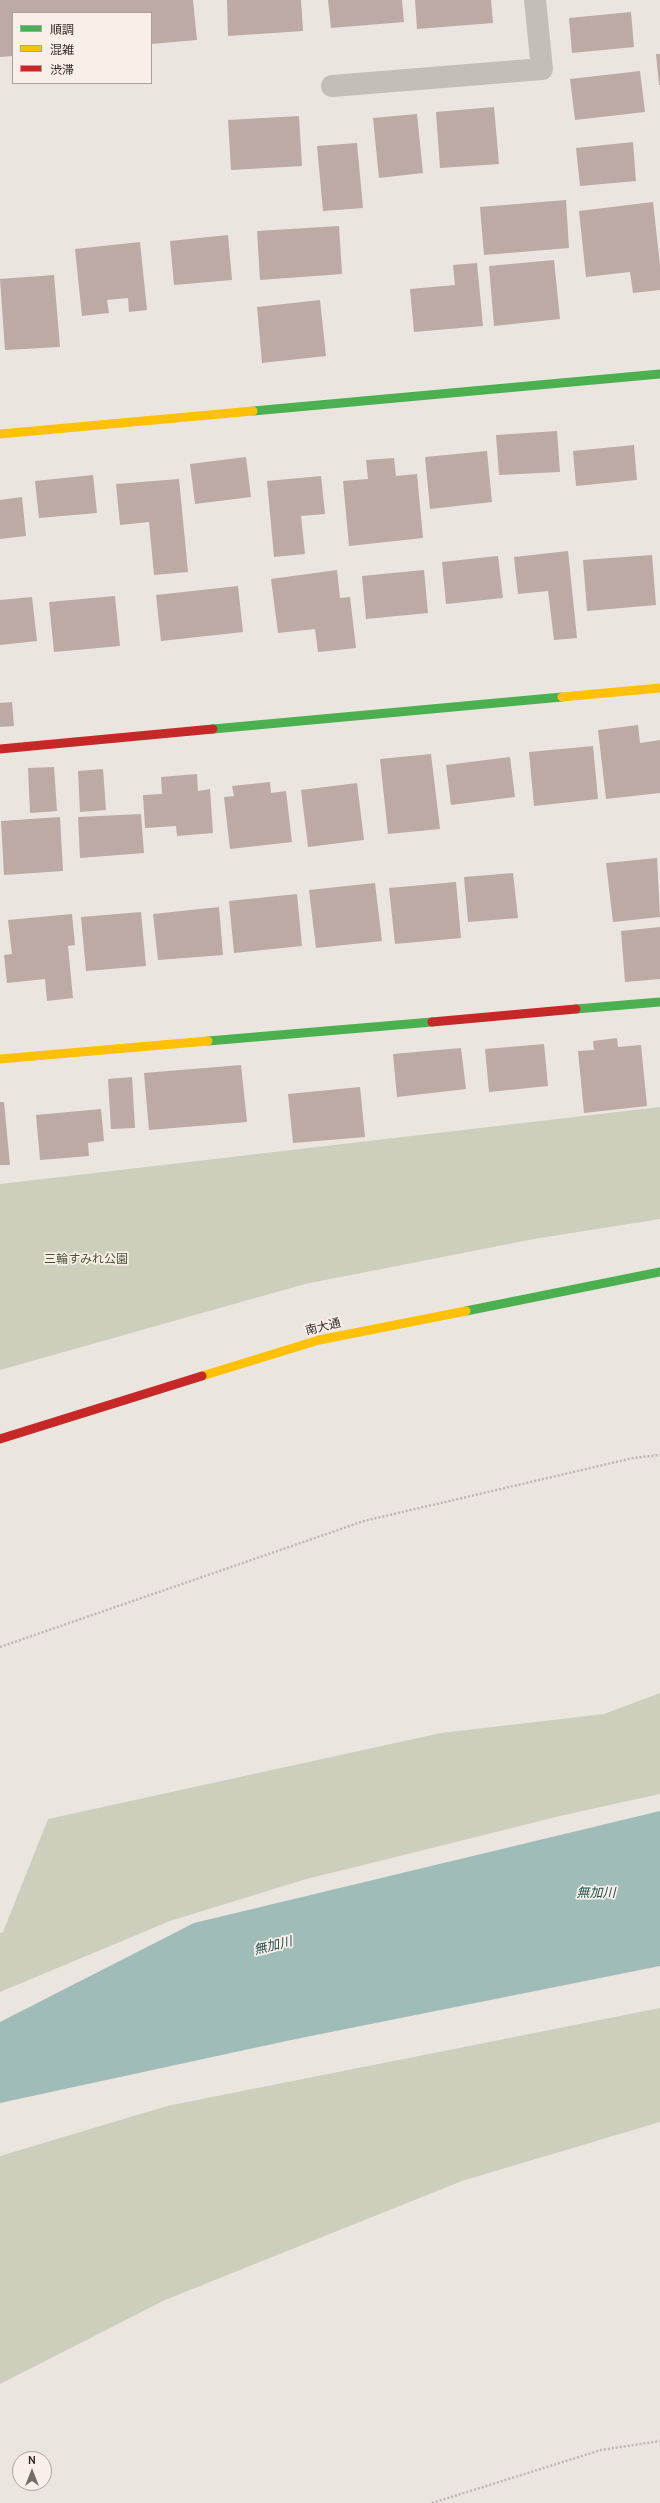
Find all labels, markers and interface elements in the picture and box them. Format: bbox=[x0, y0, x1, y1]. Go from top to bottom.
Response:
legend bbox=[12, 12, 152, 84]
text: 順調 bbox=[50, 22, 74, 37]
text: 混雑 bbox=[50, 42, 74, 57]
text: 渋滞 bbox=[50, 62, 74, 77]
park label: 三輪すみれ公園 bbox=[44, 1252, 128, 1266]
street label: 南大通 bbox=[304, 1316, 342, 1338]
water label: 無加川 bbox=[577, 1885, 615, 1901]
water label: 無加川 bbox=[252, 1934, 294, 1958]
north arrow bbox=[12, 2451, 52, 2491]
text: N bbox=[28, 2453, 36, 2467]

